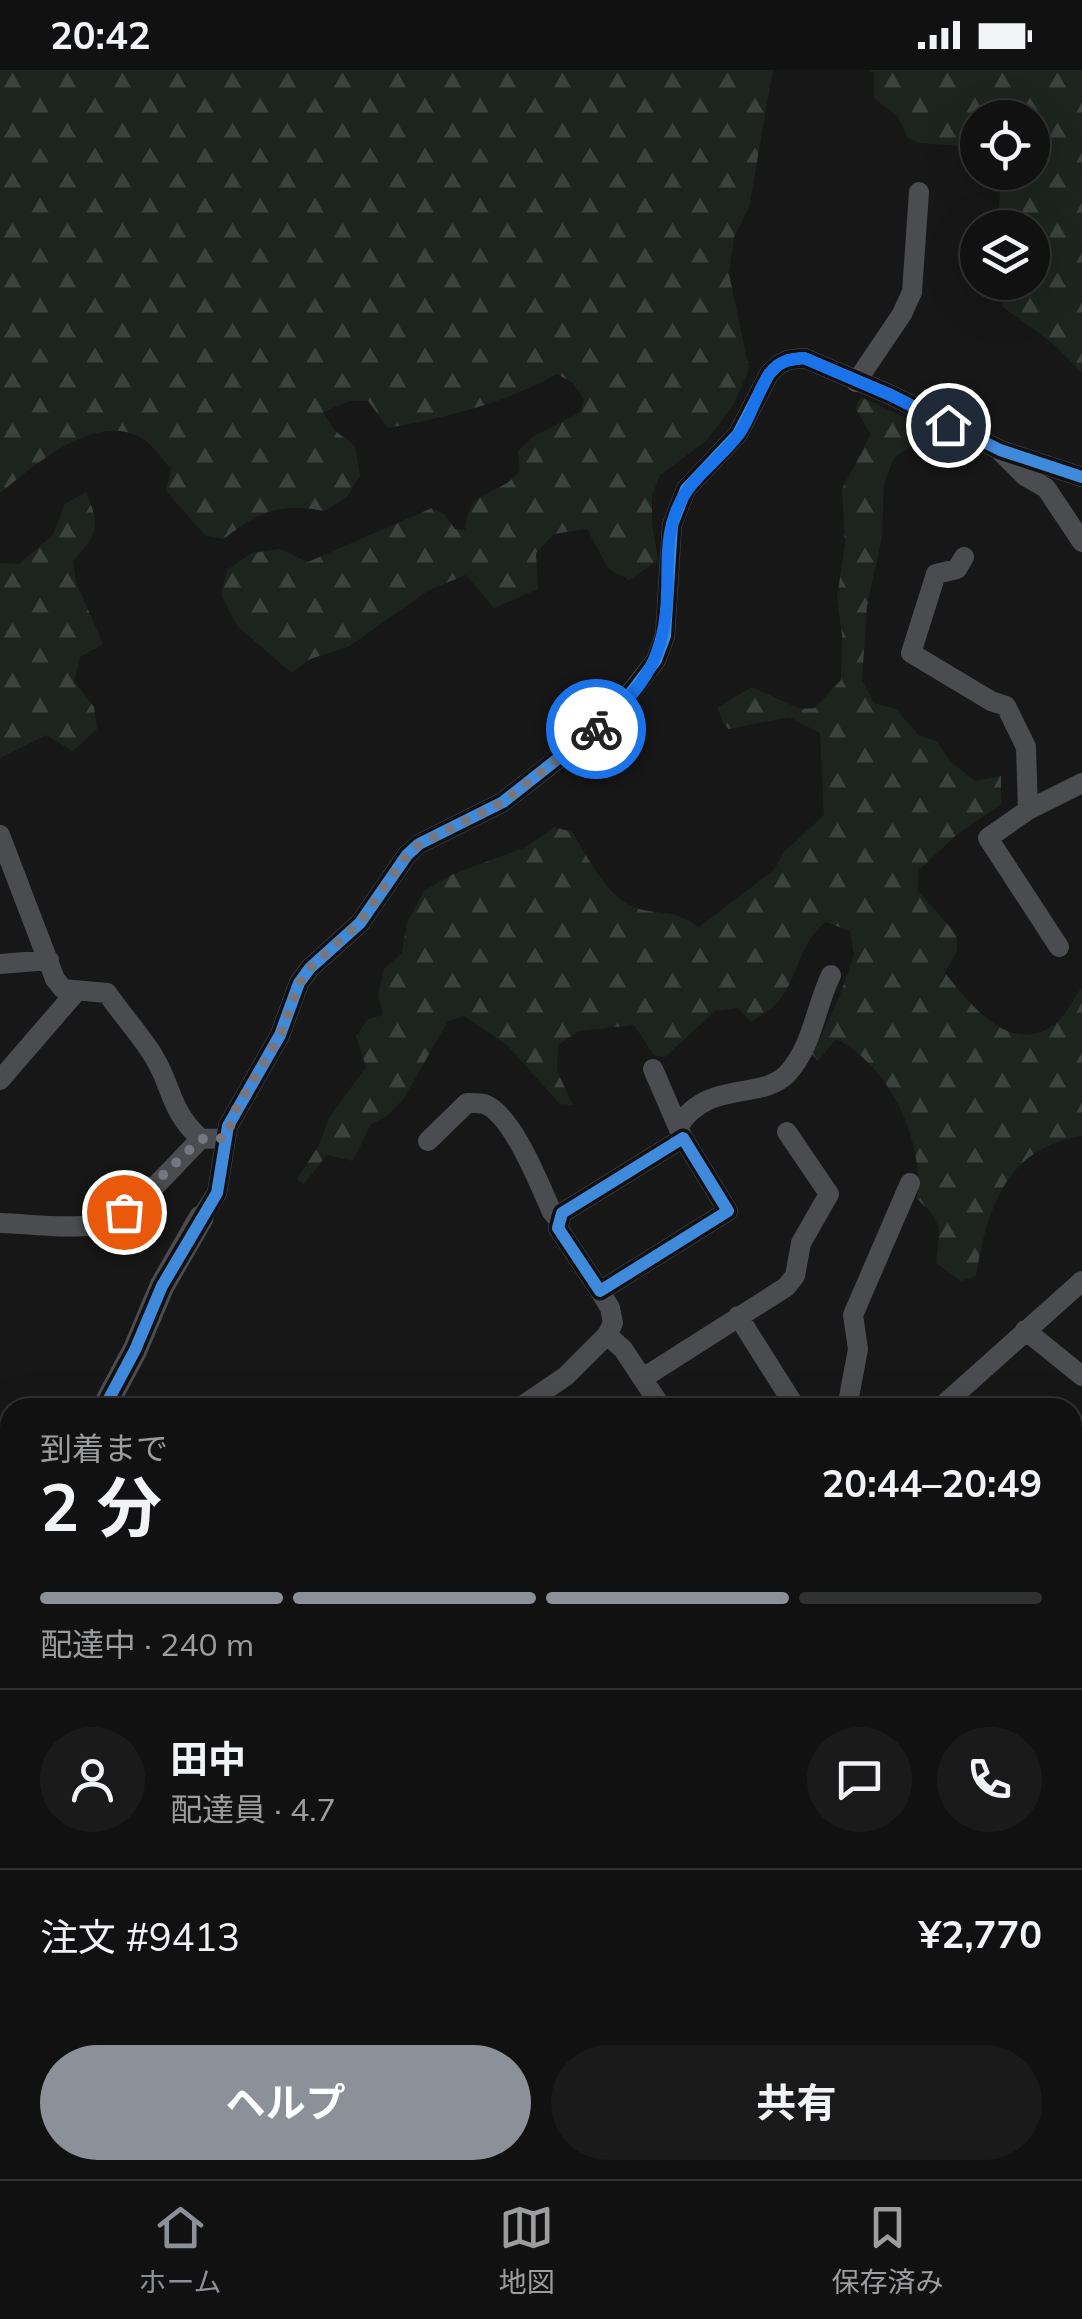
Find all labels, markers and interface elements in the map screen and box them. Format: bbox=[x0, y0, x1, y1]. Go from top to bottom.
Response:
text: 20:42 bbox=[50, 11, 151, 59]
map controls bbox=[960, 100, 1050, 300]
button: locate bbox=[960, 100, 1050, 190]
button: layers bbox=[960, 210, 1050, 300]
pin bbox=[906, 383, 991, 468]
icon: home bbox=[921, 398, 976, 453]
courier bbox=[546, 679, 646, 779]
icon: bike bbox=[569, 702, 624, 757]
pin bbox=[82, 1170, 167, 1255]
icon: bag bbox=[97, 1185, 152, 1240]
text: 到着まで bbox=[40, 1428, 168, 1468]
text: 20:44–20:49 bbox=[822, 1459, 1042, 1507]
text: 2 分 bbox=[40, 1466, 162, 1547]
text: 配達中 · 240 m bbox=[40, 1624, 254, 1664]
button: person bbox=[40, 1727, 145, 1832]
button: chat bbox=[807, 1727, 912, 1832]
button: phone bbox=[937, 1727, 1042, 1832]
text: 田中 bbox=[170, 1735, 246, 1783]
text: 配達員 · 4.7 bbox=[170, 1789, 336, 1829]
text: ¥2,770 bbox=[919, 1910, 1042, 1958]
text: 注文 #9413 bbox=[40, 1913, 240, 1961]
button: ヘルプ bbox=[40, 2045, 531, 2160]
button: 共有 bbox=[551, 2045, 1042, 2160]
tab: ホーム bbox=[138, 2200, 222, 2300]
tab: 地図 bbox=[499, 2200, 555, 2300]
tab: 保存済み bbox=[831, 2200, 944, 2300]

